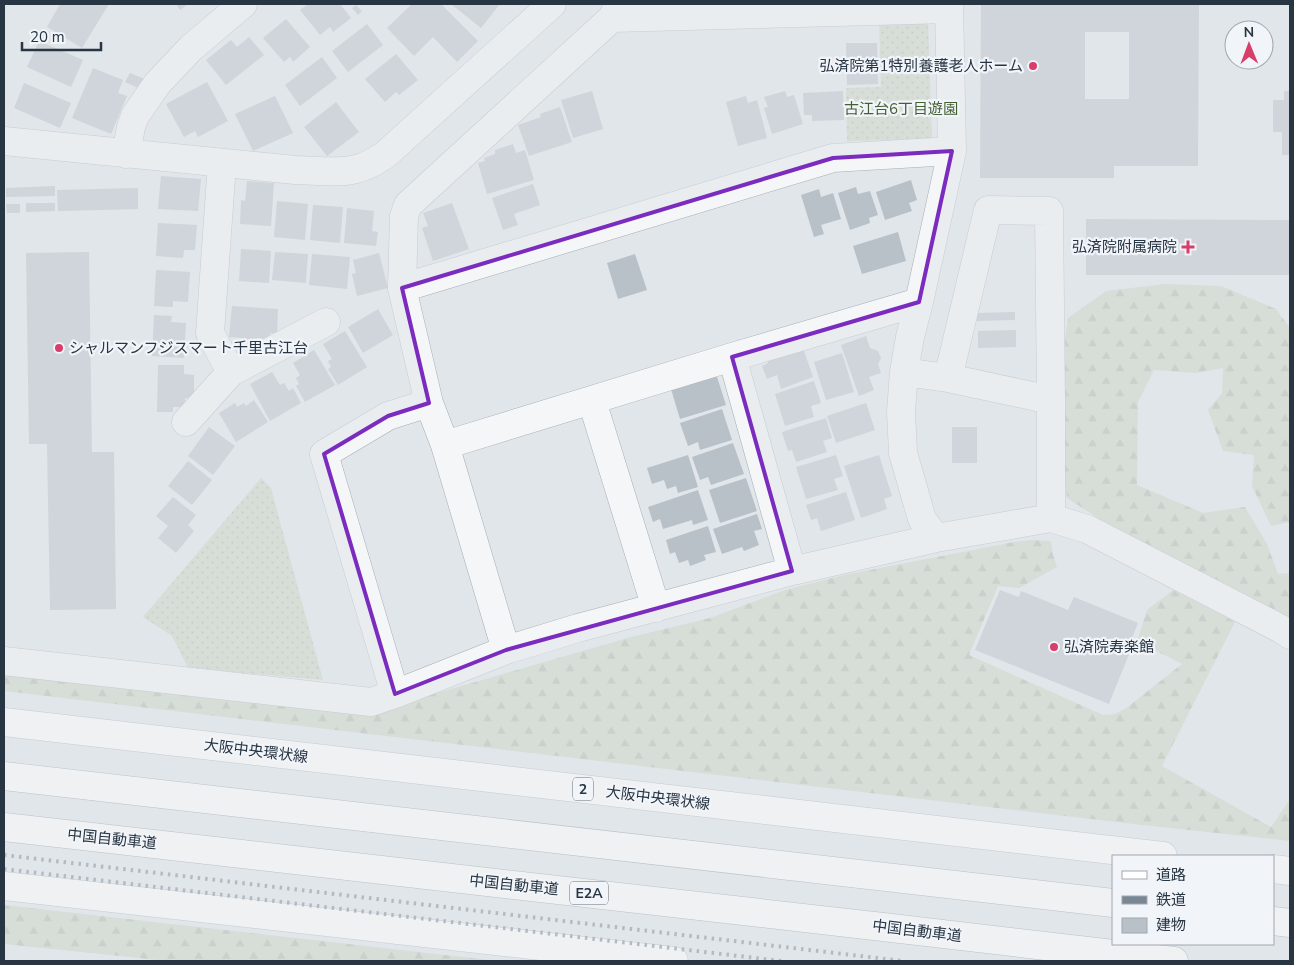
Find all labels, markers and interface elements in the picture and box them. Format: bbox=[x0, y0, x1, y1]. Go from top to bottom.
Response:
scale bar bbox=[22, 20, 101, 52]
north arrow bbox=[1224, 20, 1274, 70]
text: N bbox=[1243, 23, 1254, 42]
text: 20 m bbox=[30, 27, 65, 47]
place label: 弘済院第1特別養護老人ホーム bbox=[819, 56, 1023, 76]
marker: 弘済院第1特別養護老人ホーム bbox=[1027, 60, 1039, 72]
park label: 古江台6丁目遊園 bbox=[844, 99, 958, 119]
place label: 弘済院附属病院 bbox=[1072, 237, 1177, 257]
marker: 弘済院附属病院 bbox=[1181, 240, 1195, 254]
place label: シャルマンフジスマート千里古江台 bbox=[69, 338, 308, 358]
marker: シャルマンフジスマート千里古江台 bbox=[53, 342, 65, 354]
place label: 弘済院寿楽館 bbox=[1064, 637, 1154, 657]
marker: 弘済院寿楽館 bbox=[1048, 641, 1060, 653]
street label: 大阪中央環状線 bbox=[203, 735, 309, 767]
road number: 2 bbox=[573, 778, 593, 801]
street label: 大阪中央環状線 bbox=[605, 782, 711, 814]
street label: 中国自動車道 bbox=[66, 824, 158, 854]
legend bbox=[1112, 855, 1274, 945]
text: 道路 bbox=[1156, 865, 1186, 885]
street label: 中国自動車道 bbox=[468, 870, 560, 900]
road number: E2A bbox=[570, 881, 608, 904]
text: 鉄道 bbox=[1156, 890, 1186, 910]
text: 建物 bbox=[1156, 915, 1186, 935]
street label: 中国自動車道 bbox=[871, 916, 963, 946]

